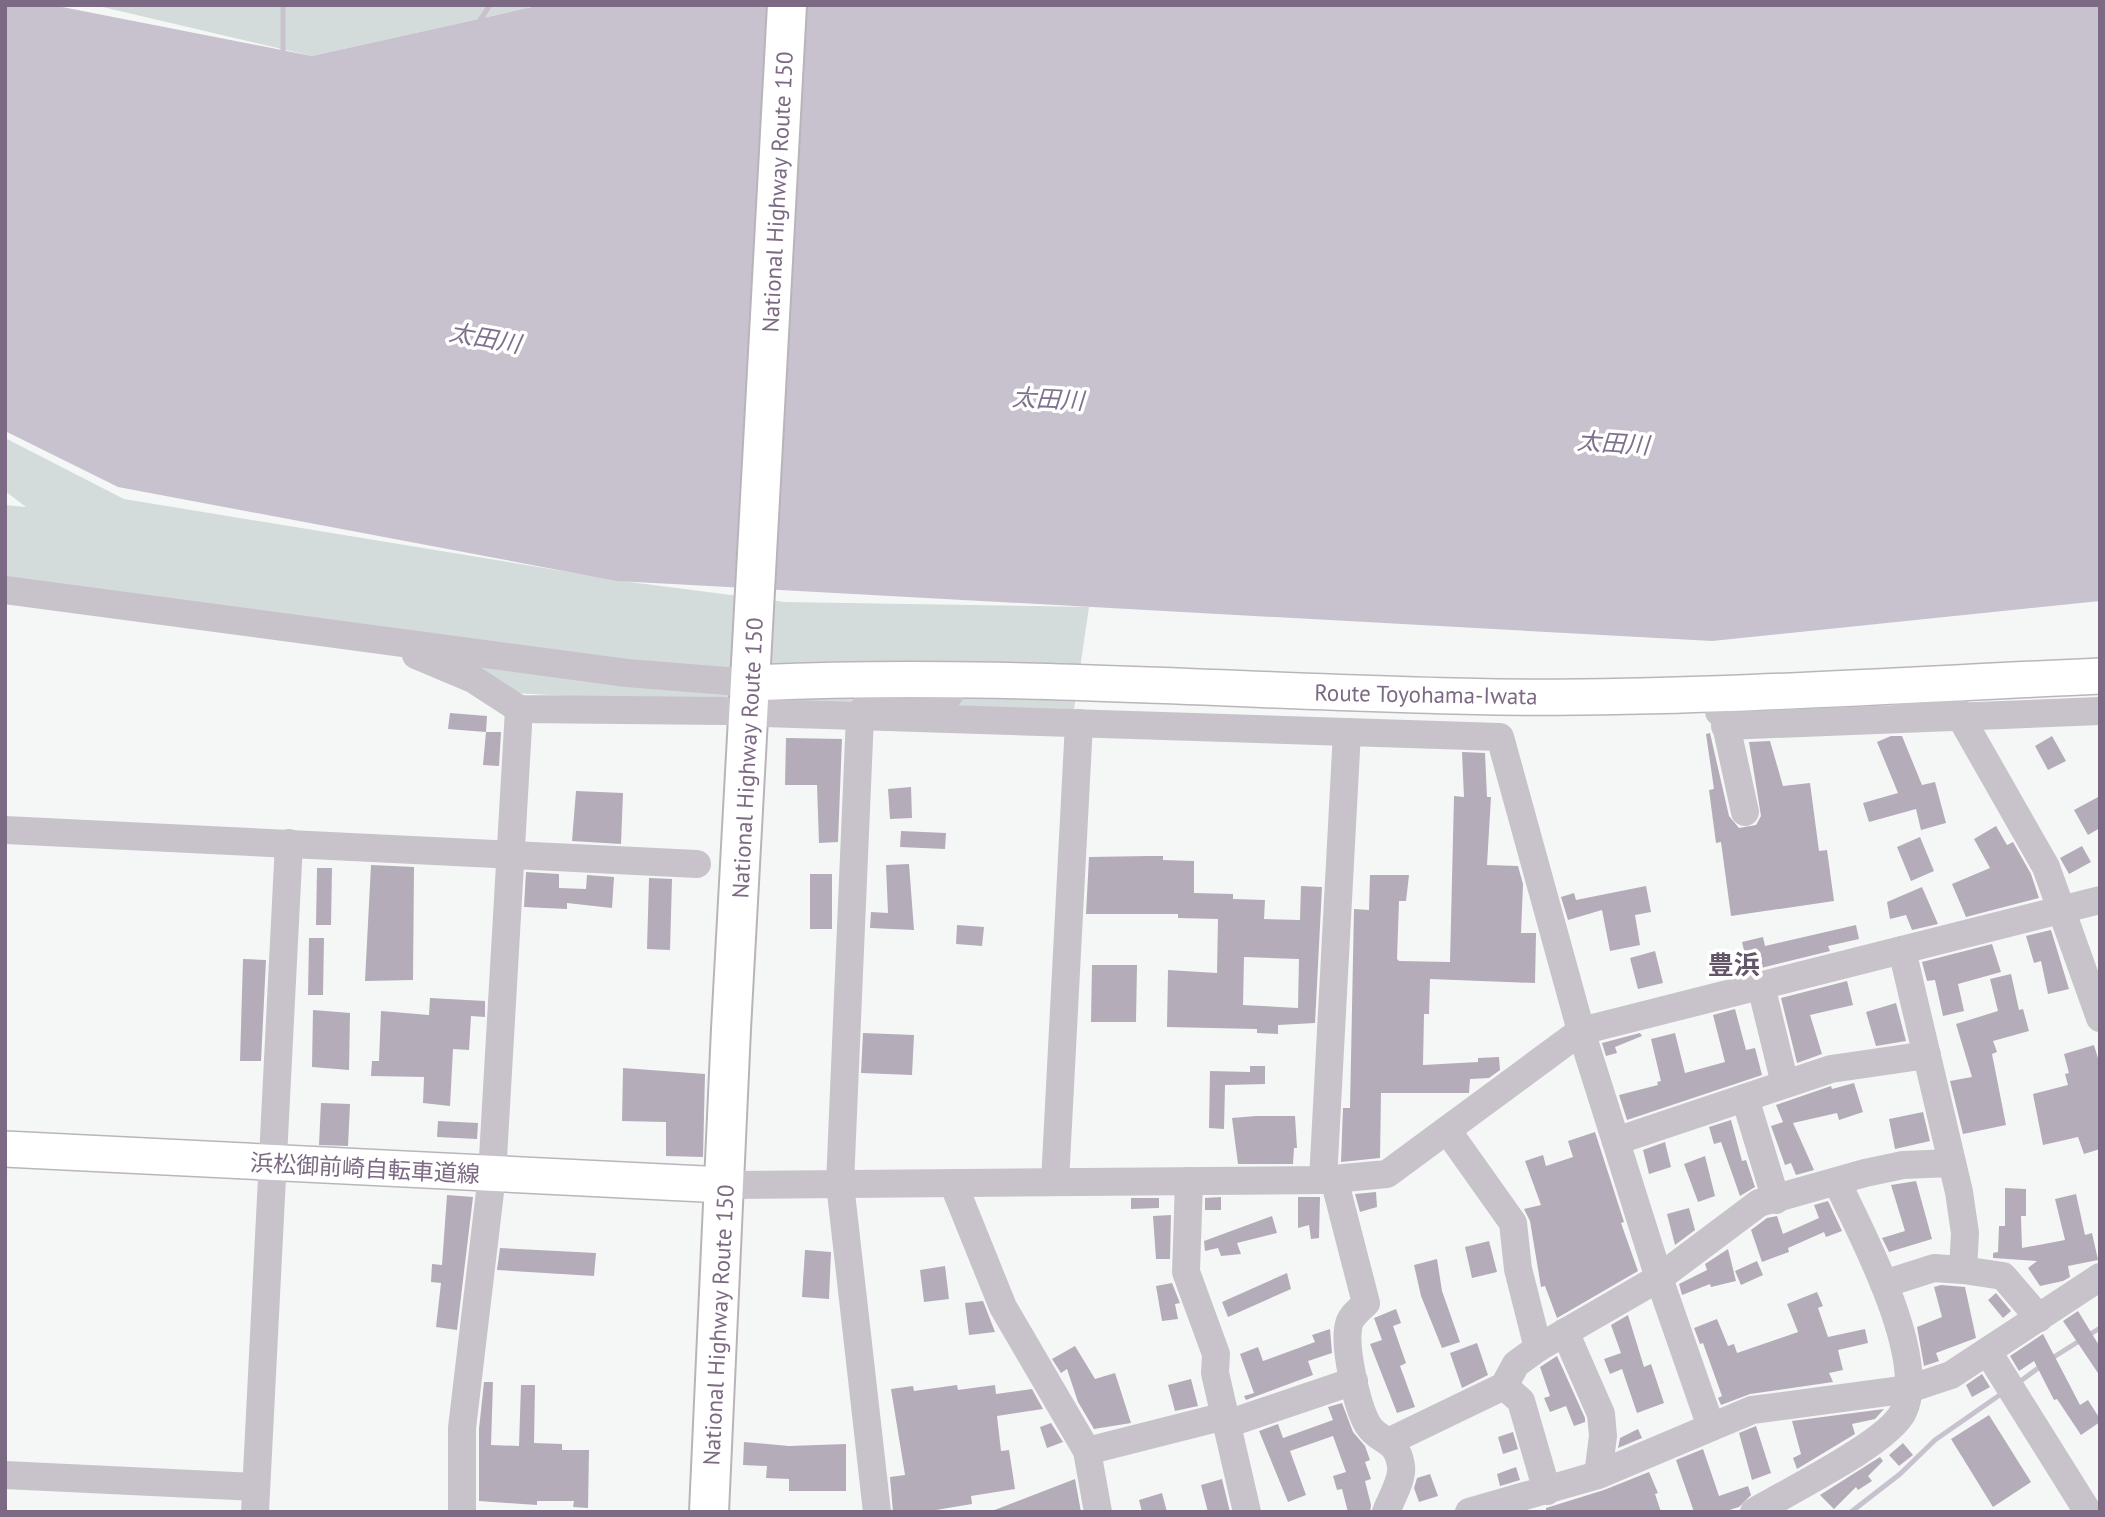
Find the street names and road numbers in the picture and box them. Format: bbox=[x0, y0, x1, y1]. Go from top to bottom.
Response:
street label: National Highway Route 150 bbox=[755, 51, 799, 333]
street label: National Highway Route 150 bbox=[725, 617, 769, 899]
street label: Route Toyohama-Iwata bbox=[1314, 678, 1538, 710]
street label: 浜松御前崎自転車道線 bbox=[249, 1148, 481, 1188]
street label: National Highway Route 150 bbox=[696, 1184, 740, 1466]

